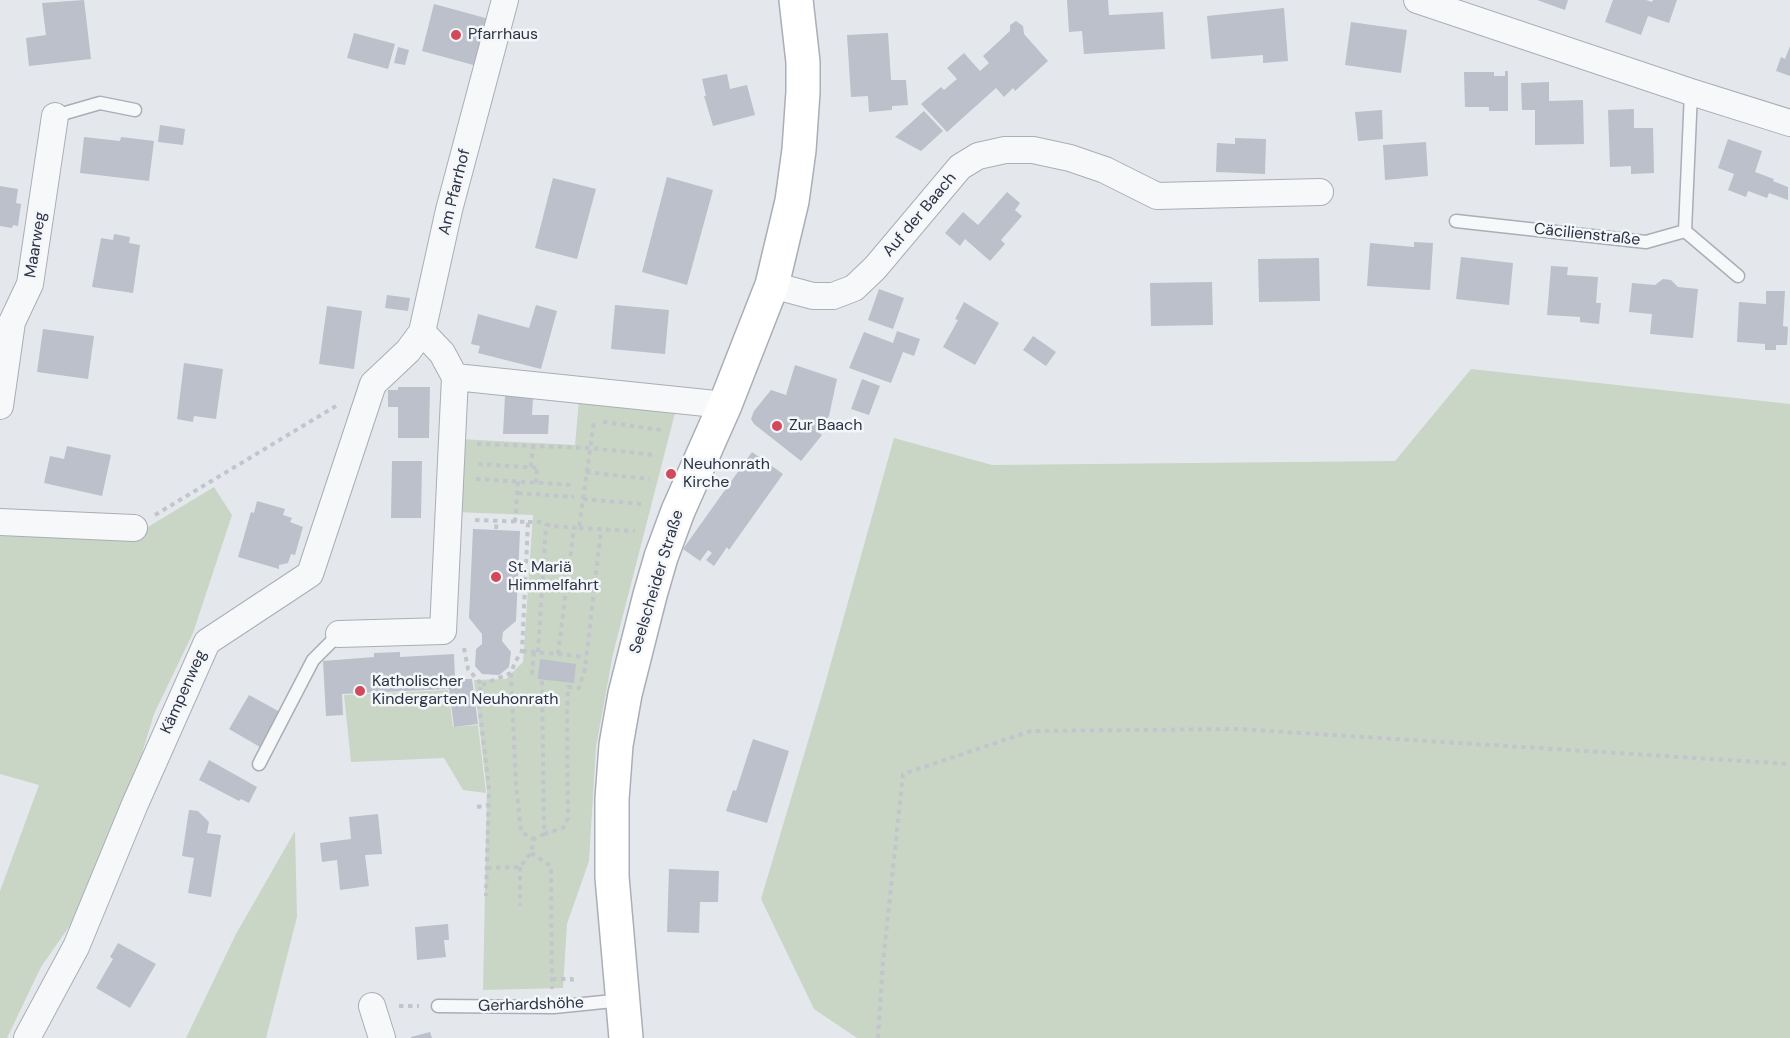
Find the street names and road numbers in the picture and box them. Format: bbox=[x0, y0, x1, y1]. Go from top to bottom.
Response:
street label: Am Pfarrhof bbox=[435, 147, 475, 237]
street label: Auf der Baach bbox=[879, 169, 961, 261]
street label: Maarweg bbox=[21, 211, 51, 279]
street label: Cäcilienstraße bbox=[1533, 220, 1641, 250]
street label: Seelscheider Straße bbox=[626, 508, 688, 656]
street label: Kämpenweg bbox=[157, 647, 211, 737]
street label: Gerhardshöhe bbox=[478, 994, 584, 1016]

